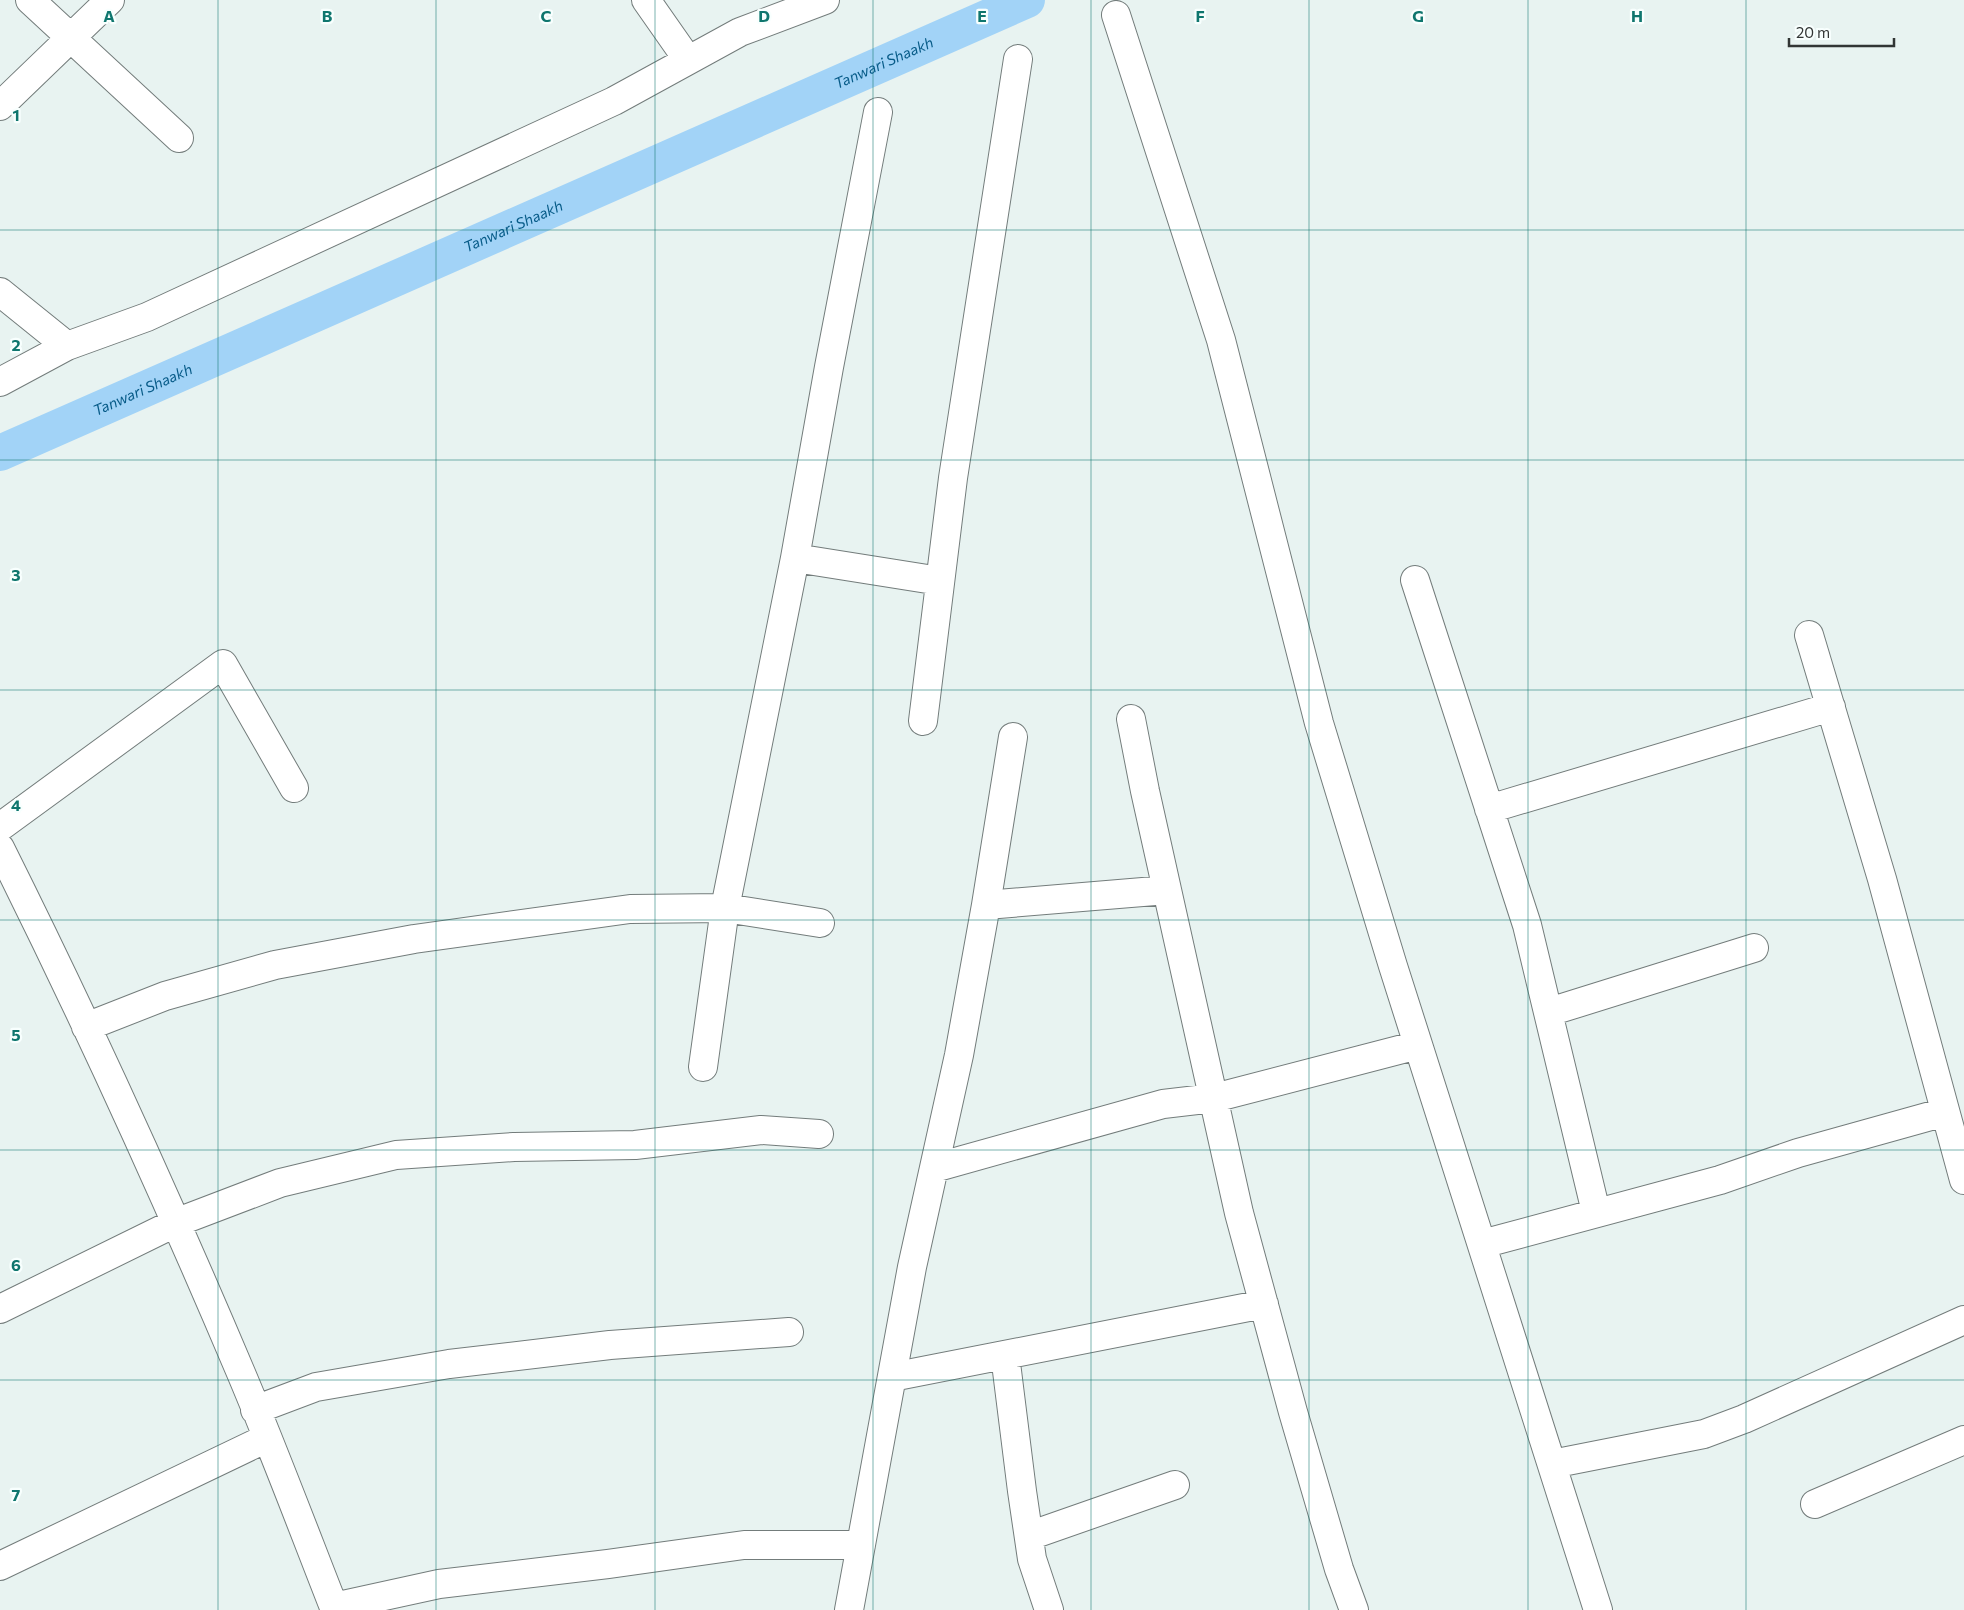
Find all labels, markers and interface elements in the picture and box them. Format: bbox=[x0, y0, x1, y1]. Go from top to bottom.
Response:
text: A bbox=[103, 6, 115, 25]
text: B bbox=[322, 6, 333, 25]
text: C bbox=[541, 6, 552, 25]
text: D bbox=[758, 6, 770, 25]
text: E bbox=[977, 6, 987, 25]
text: F bbox=[1195, 6, 1205, 25]
text: G bbox=[1412, 6, 1424, 25]
text: H bbox=[1631, 6, 1643, 25]
scale bar bbox=[1789, 15, 1894, 47]
text: 20 m bbox=[1796, 23, 1830, 41]
water label: Tanwari Shaakh bbox=[831, 32, 936, 92]
text: 1 bbox=[12, 105, 20, 124]
water label: Tanwari Shaakh bbox=[460, 196, 565, 255]
text: 2 bbox=[11, 335, 21, 354]
water label: Tanwari Shaakh bbox=[90, 359, 195, 419]
text: 3 bbox=[11, 565, 21, 584]
text: 4 bbox=[11, 795, 21, 814]
text: 5 bbox=[11, 1025, 21, 1044]
text: 6 bbox=[11, 1255, 21, 1274]
text: 7 bbox=[12, 1485, 21, 1504]

